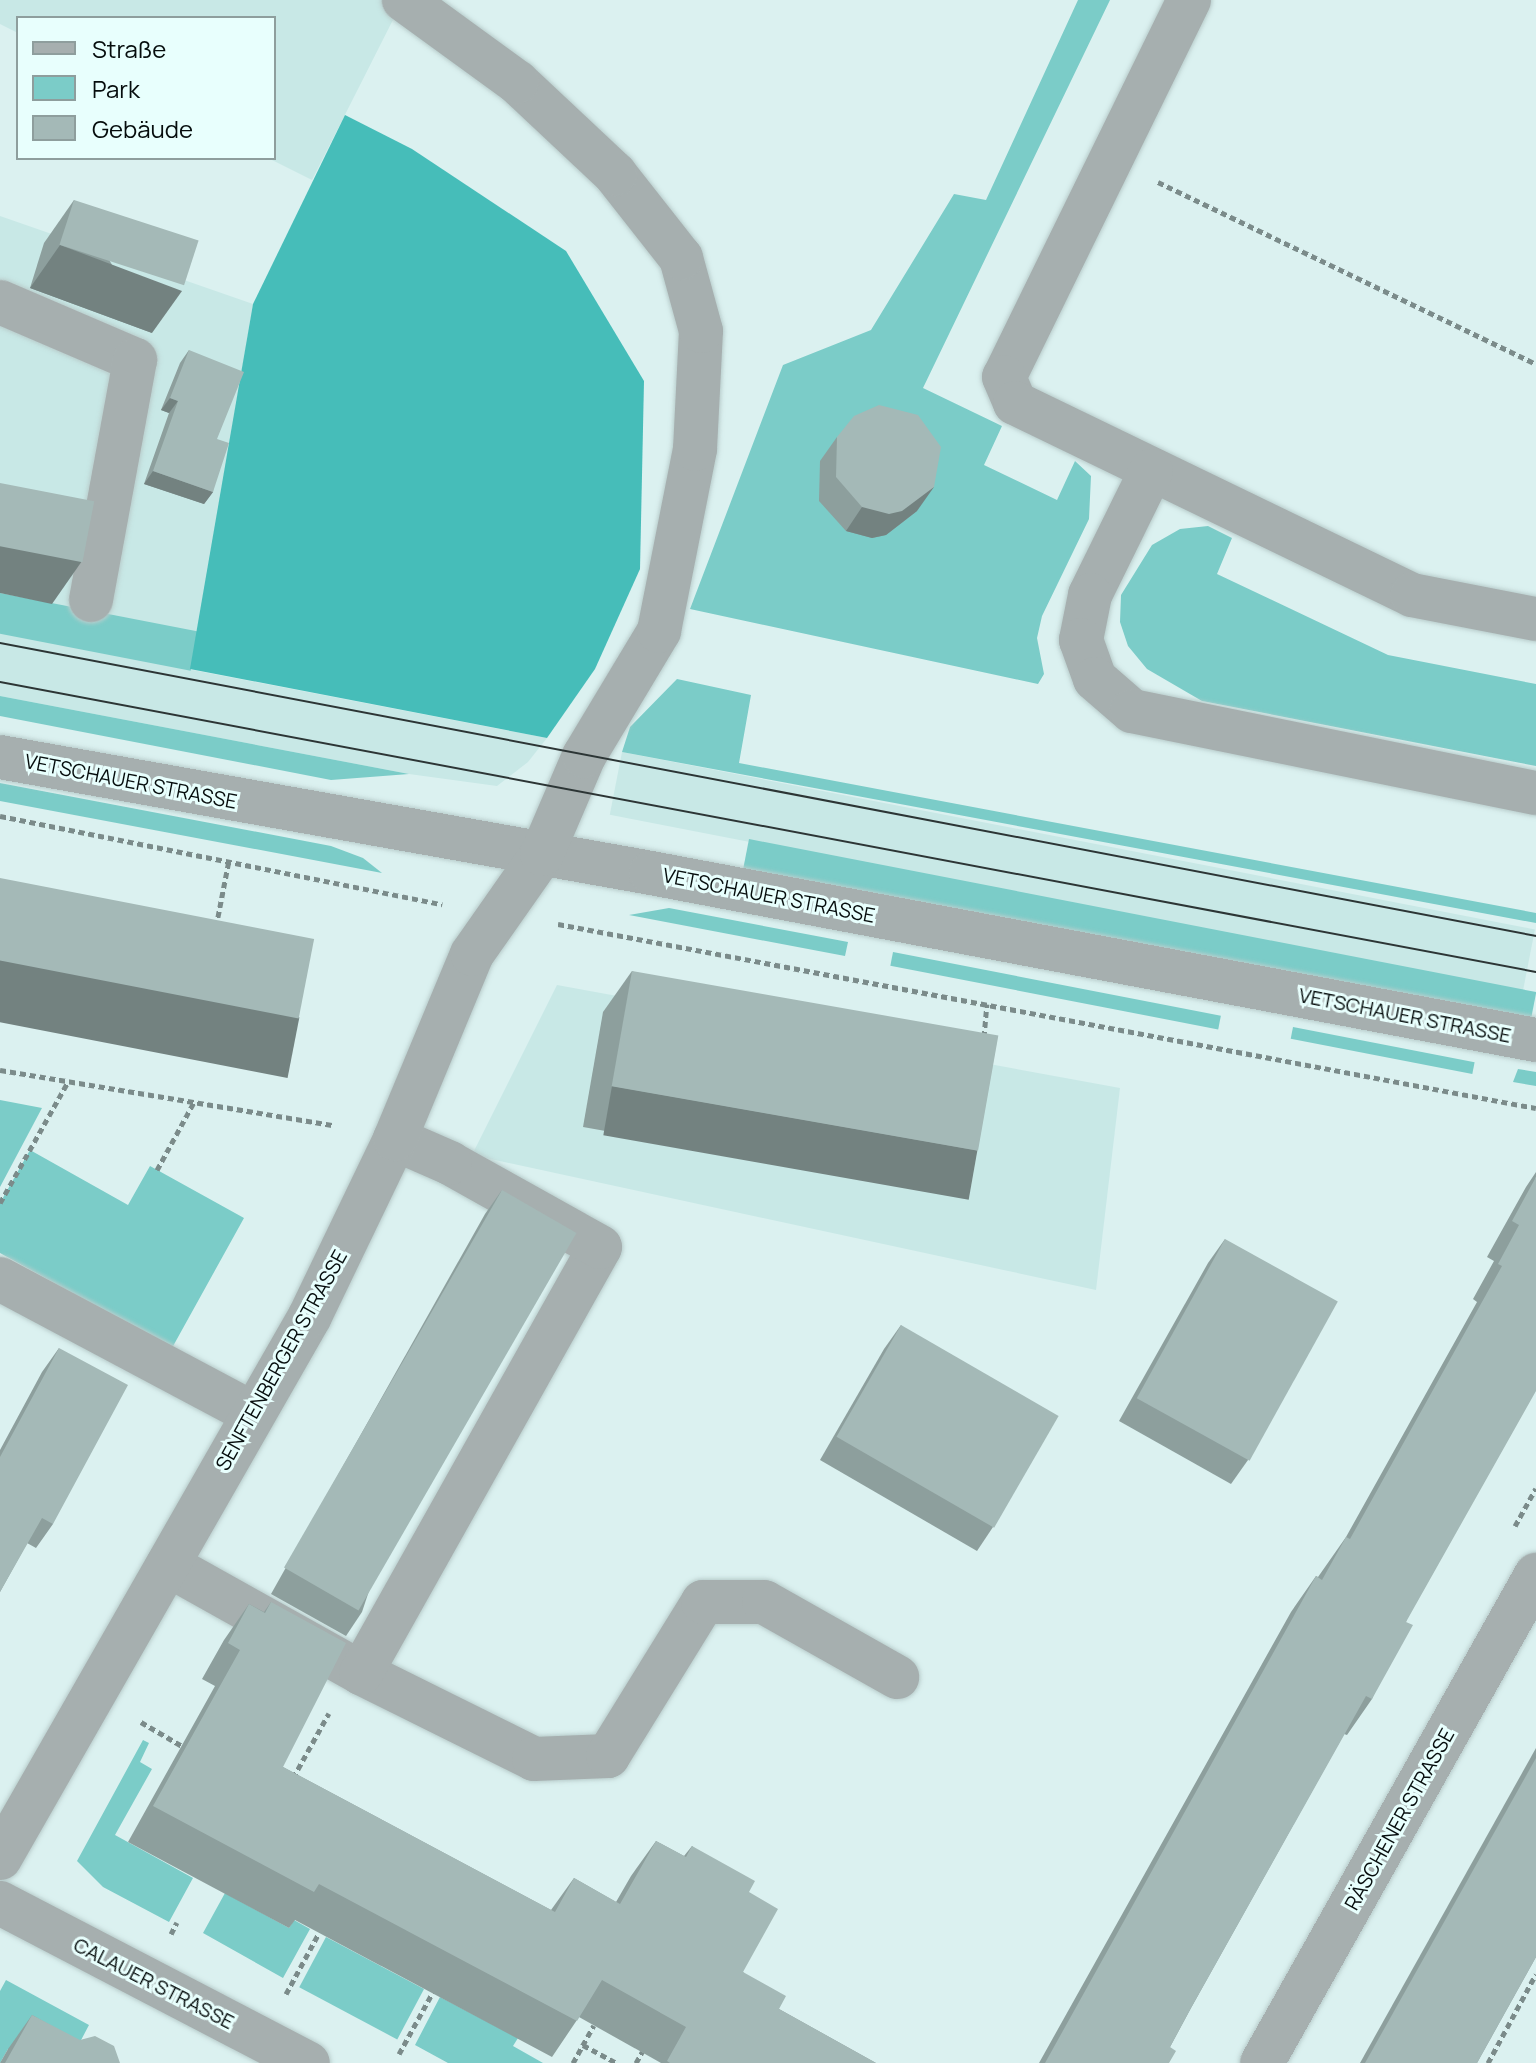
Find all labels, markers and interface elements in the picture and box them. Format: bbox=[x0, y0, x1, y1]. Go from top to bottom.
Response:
legend bbox=[16, 16, 276, 160]
text: Straße bbox=[92, 32, 166, 65]
text: Park bbox=[92, 72, 140, 105]
text: Gebäude bbox=[92, 112, 193, 145]
street label: VETSCHAUER STRASSE bbox=[23, 749, 239, 813]
street label: VETSCHAUER STRASSE bbox=[661, 863, 877, 927]
street label: VETSCHAUER STRASSE bbox=[1297, 983, 1513, 1047]
street label: SENFTENBERGER STRASSE bbox=[210, 1246, 352, 1474]
street label: RÄSCHENER STRASSE bbox=[1339, 1724, 1459, 1914]
street label: CALAUER STRASSE bbox=[70, 1932, 238, 2034]

